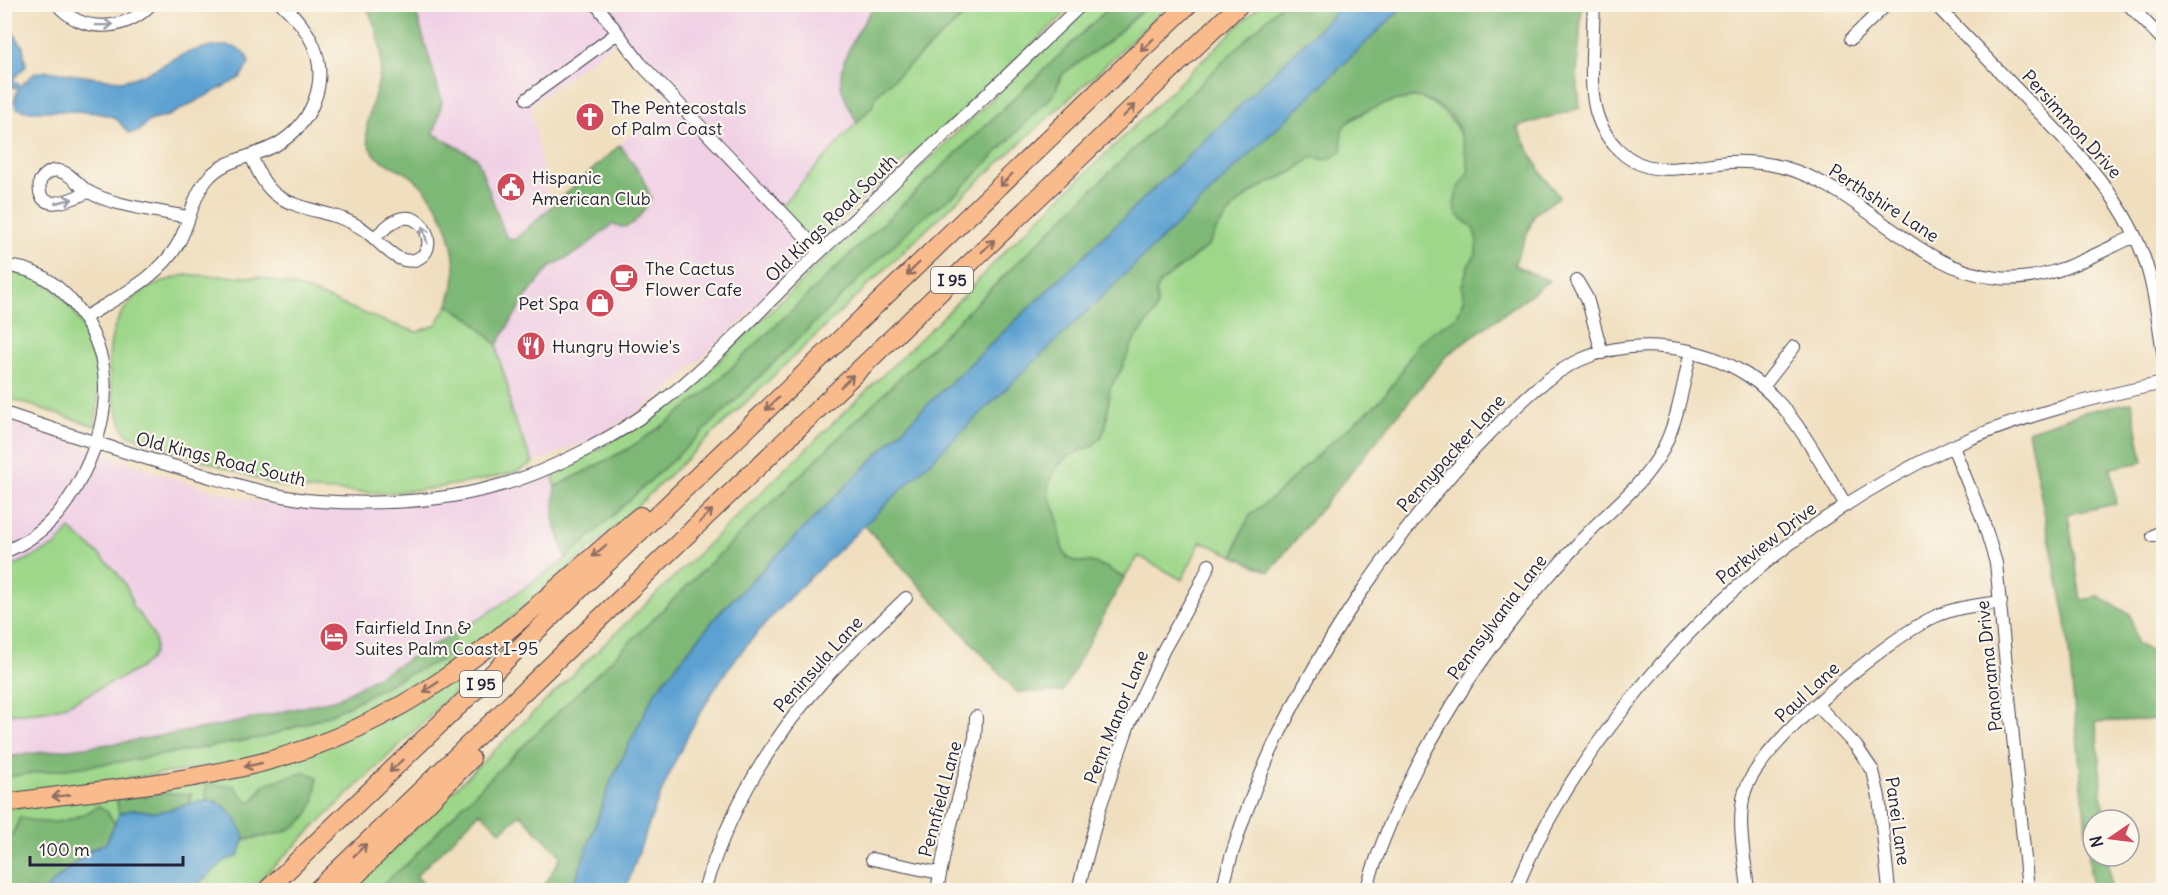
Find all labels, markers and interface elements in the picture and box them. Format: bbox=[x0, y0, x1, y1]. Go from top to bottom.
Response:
one-way arrow bbox=[93, 19, 113, 31]
one-way arrow bbox=[1140, 38, 1155, 52]
street label: Persimmon Drive bbox=[2017, 65, 2127, 183]
place label: The Pentecostals of Palm Coast bbox=[611, 96, 746, 140]
church icon: The Pentecostals of Palm Coast bbox=[574, 101, 606, 133]
one-way arrow bbox=[1121, 104, 1136, 118]
street label: Old Kings Road South bbox=[760, 149, 902, 287]
street label: Perthshire Lane bbox=[1824, 159, 1944, 247]
place label: Hispanic American Club bbox=[532, 166, 651, 210]
public building icon: Hispanic American Club bbox=[495, 171, 527, 203]
one-way arrow bbox=[999, 173, 1014, 187]
one-way arrow bbox=[54, 195, 73, 206]
one-way arrow bbox=[419, 226, 430, 245]
one-way arrow bbox=[980, 239, 995, 253]
place label: The Cactus Flower Cafe bbox=[645, 257, 742, 301]
cafe icon: The Cactus Flower Cafe bbox=[608, 262, 640, 294]
one-way arrow bbox=[906, 262, 921, 276]
road number: I 95 bbox=[931, 267, 973, 293]
shop icon: Pet Spa bbox=[584, 287, 616, 319]
place label: Pet Spa bbox=[518, 292, 579, 315]
restaurant icon: Hungry Howie's bbox=[515, 330, 547, 362]
place label: Hungry Howie's bbox=[552, 335, 680, 358]
one-way arrow bbox=[840, 374, 855, 388]
street label: Pennypacker Lane bbox=[1392, 389, 1510, 517]
one-way arrow bbox=[765, 397, 780, 411]
street label: Old Kings Road South bbox=[134, 427, 308, 491]
street label: Parkview Drive bbox=[1711, 497, 1821, 589]
one-way arrow bbox=[699, 509, 714, 523]
one-way arrow bbox=[592, 544, 607, 558]
street label: Pennsylvania Lane bbox=[1442, 550, 1552, 684]
street label: Panorama Drive bbox=[1971, 599, 2007, 733]
street label: Peninsula Lane bbox=[769, 611, 867, 717]
place label: Fairfield Inn & Suites Palm Coast I-95 bbox=[355, 616, 538, 660]
hotel icon: Fairfield Inn & Suites Palm Coast I-95 bbox=[318, 621, 350, 653]
street label: Penn Manor Lane bbox=[1079, 647, 1153, 787]
street label: Paul Lane bbox=[1770, 656, 1844, 728]
road number: I 95 bbox=[460, 671, 502, 697]
one-way arrow bbox=[423, 681, 440, 693]
street label: Pennfield Lane bbox=[913, 738, 967, 860]
one-way arrow bbox=[244, 759, 263, 771]
one-way arrow bbox=[389, 759, 404, 773]
street label: Panei Lane bbox=[1880, 775, 1916, 867]
one-way arrow bbox=[52, 791, 71, 802]
north arrow bbox=[2081, 808, 2141, 868]
scale bar bbox=[30, 829, 183, 867]
text: N bbox=[2085, 834, 2107, 849]
text: 100 m bbox=[39, 838, 90, 861]
one-way arrow bbox=[352, 843, 367, 857]

